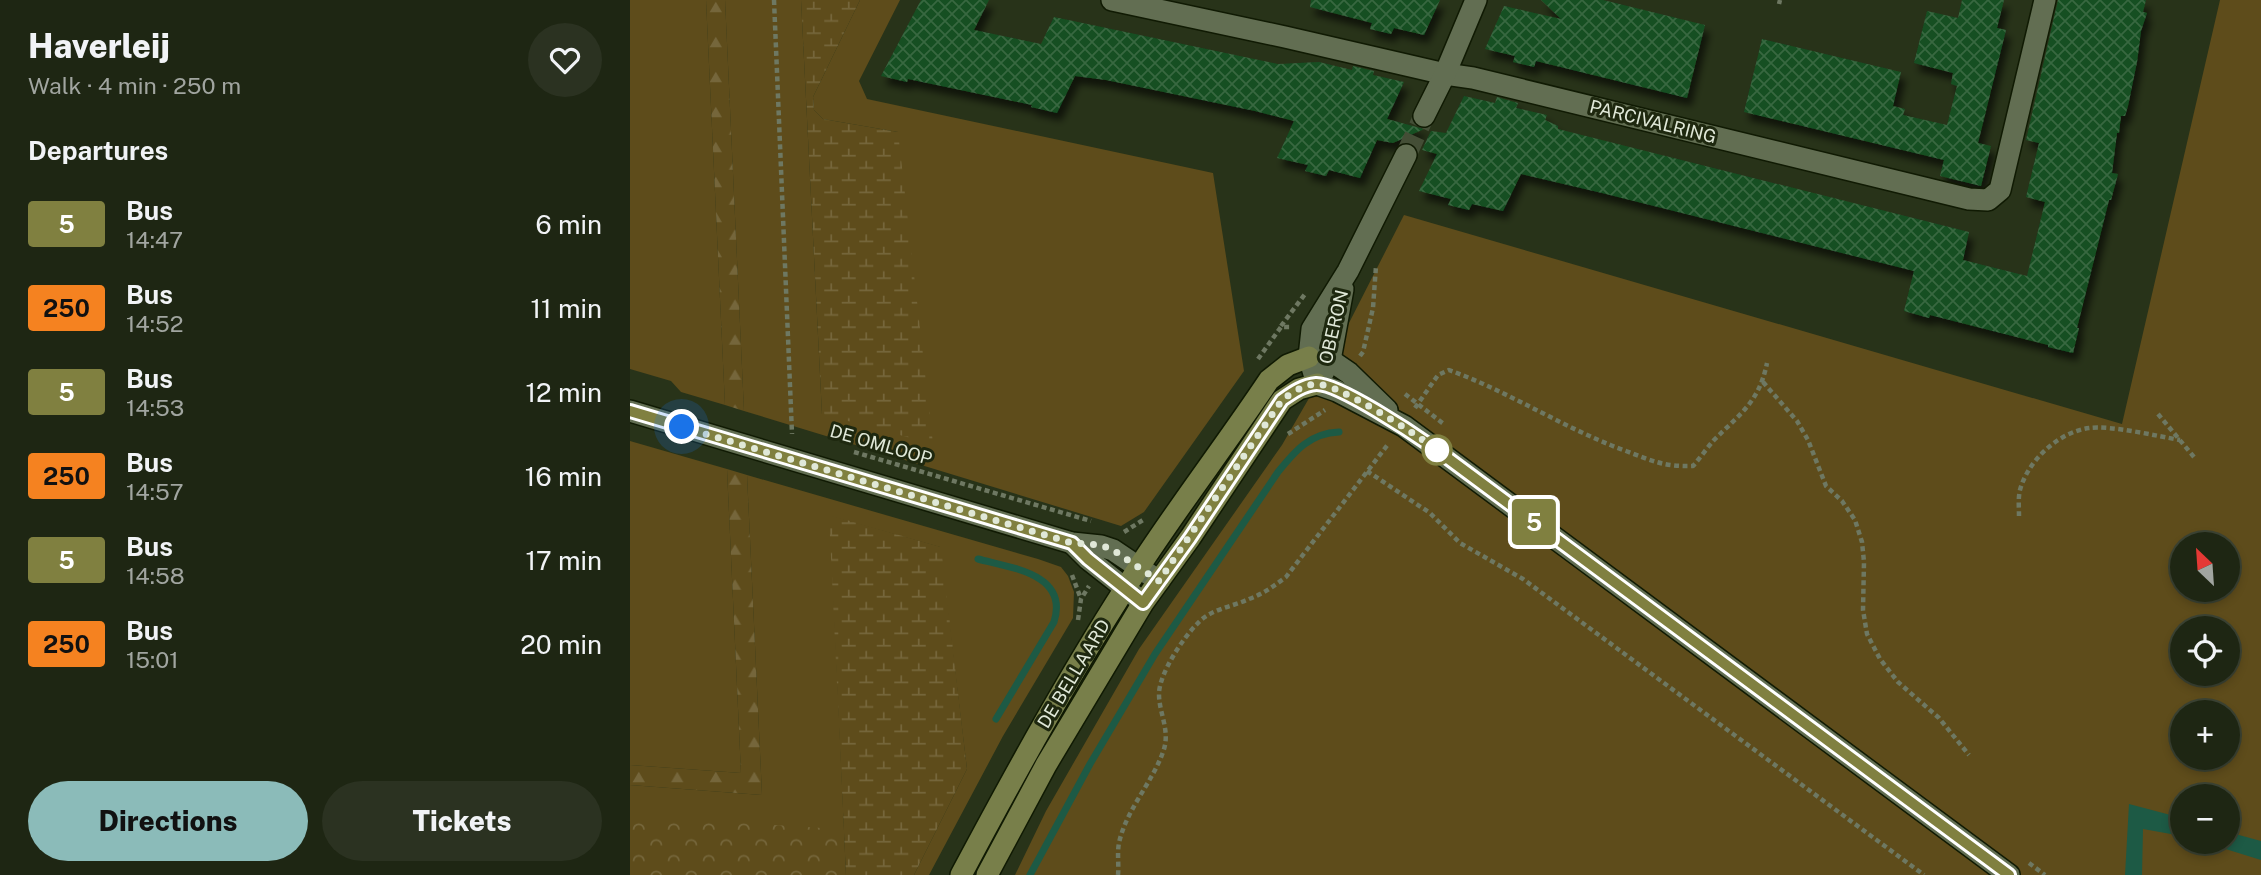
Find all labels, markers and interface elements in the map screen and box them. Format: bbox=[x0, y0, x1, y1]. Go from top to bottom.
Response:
button: heart bbox=[528, 23, 602, 97]
text: Haverleij bbox=[28, 27, 170, 65]
text: Walk · 4 min · 250 m bbox=[28, 72, 241, 99]
street label: PARCIVALRING bbox=[1588, 96, 1719, 147]
text: Departures bbox=[28, 135, 168, 166]
text: Bus bbox=[126, 195, 173, 226]
text: 6 min bbox=[535, 209, 602, 240]
text: 5 bbox=[58, 210, 75, 238]
text: 14:47 bbox=[126, 226, 183, 253]
text: Bus bbox=[126, 279, 173, 310]
street label: OBERON bbox=[1315, 288, 1352, 366]
text: 11 min bbox=[530, 293, 602, 324]
text: 250 bbox=[43, 294, 90, 322]
text: 14:52 bbox=[126, 310, 183, 337]
text: Bus bbox=[126, 363, 173, 394]
text: 12 min bbox=[526, 377, 602, 408]
text: 5 bbox=[58, 378, 75, 406]
text: 14:53 bbox=[126, 394, 184, 421]
your location bbox=[664, 409, 699, 444]
street label: DE OMLOOP bbox=[828, 420, 935, 469]
unlabelled marker bbox=[1422, 435, 1452, 465]
text: Bus bbox=[126, 447, 173, 478]
text: 16 min bbox=[525, 461, 602, 492]
text: 250 bbox=[43, 462, 90, 490]
text: 14:57 bbox=[126, 478, 184, 505]
line badge: 5 bbox=[1511, 499, 1557, 545]
text: 5 bbox=[1526, 508, 1542, 536]
text: Bus bbox=[126, 531, 173, 562]
north arrow bbox=[2170, 532, 2240, 602]
map controls bbox=[2170, 532, 2240, 854]
text: 17 min bbox=[525, 545, 602, 576]
text: 5 bbox=[58, 546, 75, 574]
text: 14:58 bbox=[126, 562, 185, 589]
text: Bus bbox=[126, 615, 173, 646]
street label: DE BELLAARD bbox=[1033, 616, 1114, 732]
button: locate bbox=[2170, 616, 2240, 686]
text: 20 min bbox=[520, 629, 602, 660]
text: 250 bbox=[43, 630, 90, 658]
text: 15:01 bbox=[126, 646, 179, 673]
button: + bbox=[2170, 700, 2240, 770]
button: Directions bbox=[28, 781, 308, 861]
button: Tickets bbox=[322, 781, 602, 861]
button: − bbox=[2170, 784, 2240, 854]

